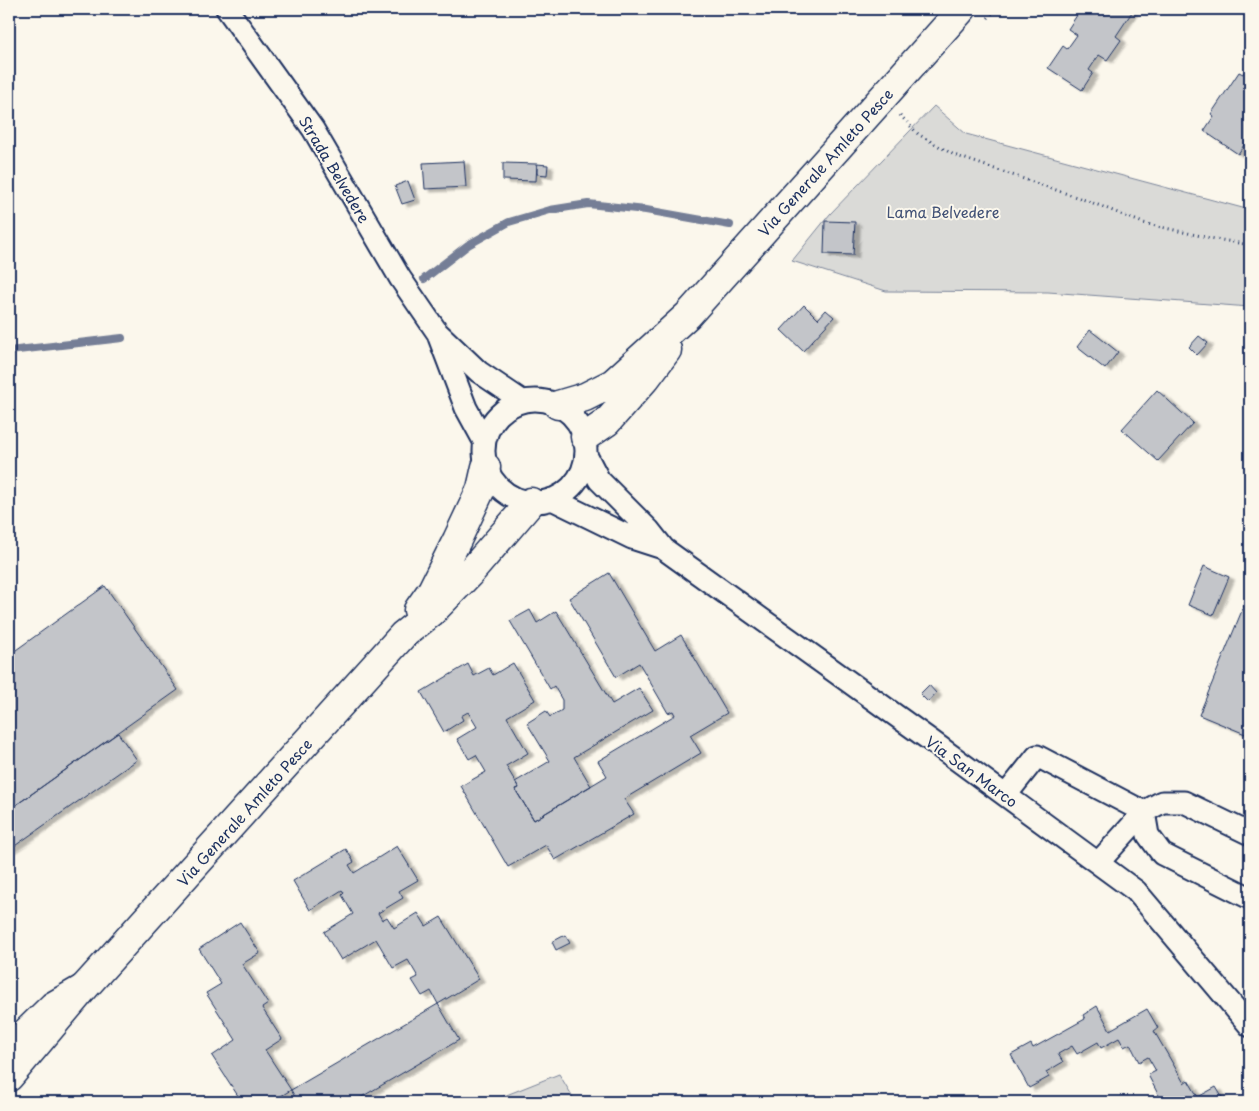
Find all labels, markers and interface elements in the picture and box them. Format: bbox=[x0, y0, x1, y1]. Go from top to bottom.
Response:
street label: Via Generale Amleto Pesce bbox=[752, 83, 898, 241]
street label: Strada Belvedere bbox=[294, 111, 376, 227]
park label: Lama Belvedere bbox=[886, 200, 1000, 223]
street label: Via San Marco bbox=[921, 730, 1023, 812]
street label: Via Generale Amleto Pesce bbox=[171, 733, 317, 891]

